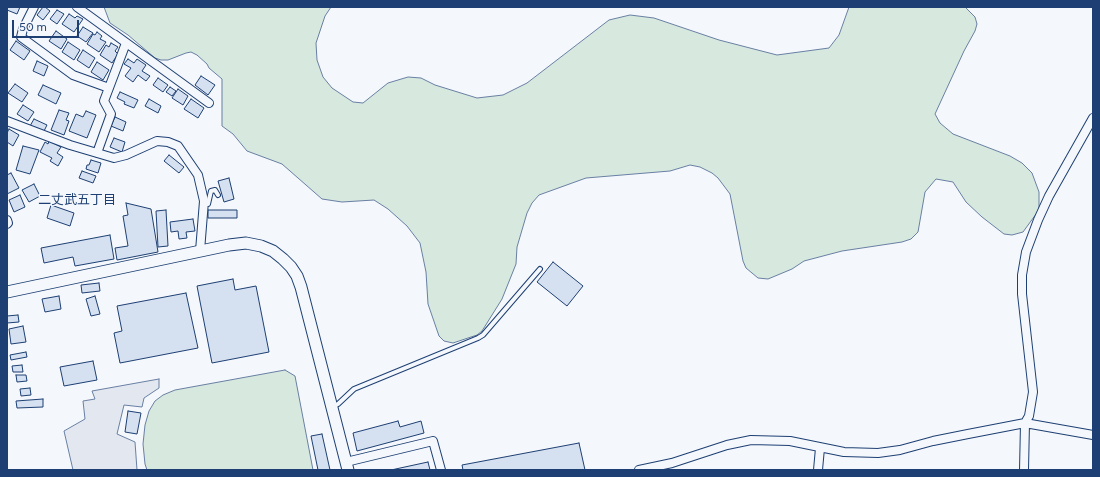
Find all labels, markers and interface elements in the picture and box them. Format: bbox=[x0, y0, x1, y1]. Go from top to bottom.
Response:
scale bar bbox=[14, 12, 81, 38]
text: 50 m bbox=[19, 20, 47, 34]
district label: 二丈武五丁目 bbox=[38, 192, 116, 208]

